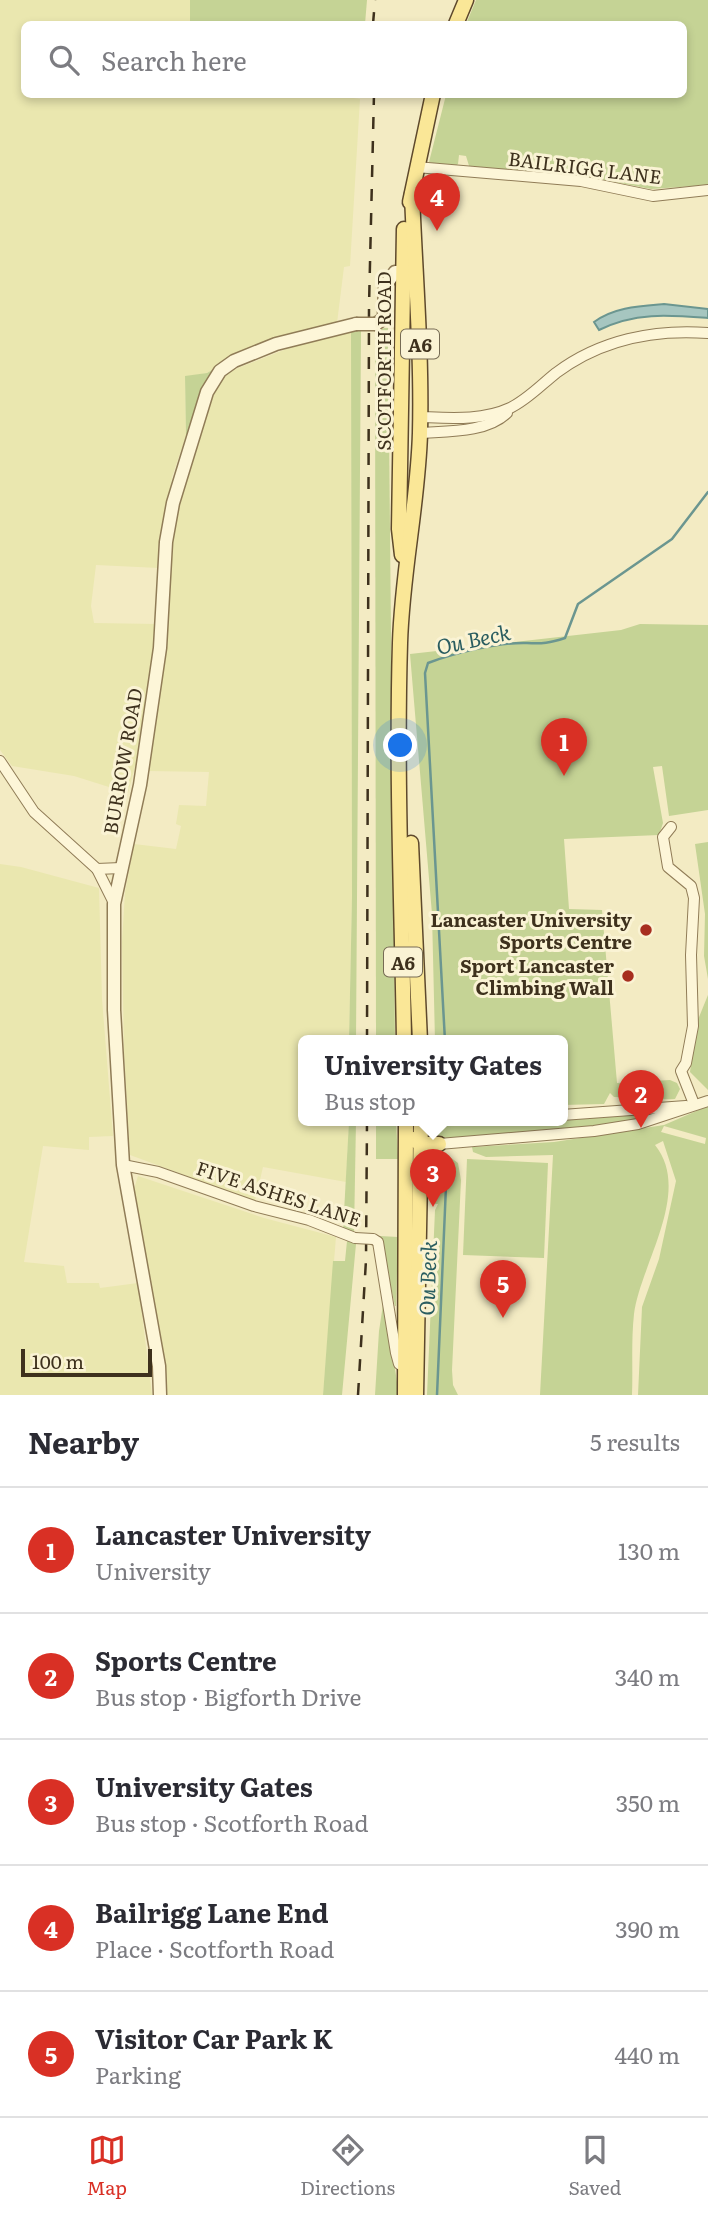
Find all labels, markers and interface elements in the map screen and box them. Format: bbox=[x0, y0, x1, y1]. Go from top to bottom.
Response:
search box bbox=[21, 21, 687, 98]
text: Search here bbox=[101, 40, 247, 79]
icon: search bbox=[45, 41, 83, 79]
street label: BAILRIGG LANE bbox=[507, 144, 663, 190]
pin: 4 bbox=[414, 173, 460, 231]
street label: SCOTFORTH ROAD bbox=[369, 271, 397, 451]
road number: A6 bbox=[401, 330, 439, 358]
water label: Ou Beck bbox=[433, 615, 514, 661]
street label: BURROW ROAD bbox=[95, 686, 149, 836]
pin: 1 bbox=[541, 718, 587, 776]
your location bbox=[383, 728, 417, 762]
place label: Lancaster University Sports Centre bbox=[430, 905, 632, 955]
marker: Lancaster University Sports Centre bbox=[638, 922, 654, 938]
road number: A6 bbox=[384, 947, 422, 976]
place label: Sport Lancaster Climbing Wall bbox=[460, 951, 615, 1001]
marker: Sport Lancaster Climbing Wall bbox=[620, 968, 636, 984]
popup bbox=[298, 1035, 568, 1126]
text: University Gates bbox=[324, 1044, 542, 1083]
pin: 2 bbox=[618, 1070, 664, 1128]
text: Bus stop bbox=[324, 1083, 416, 1117]
pin: 3 bbox=[410, 1149, 456, 1207]
street label: FIVE ASHES LANE bbox=[193, 1153, 365, 1233]
water label: Ou Beck bbox=[409, 1239, 443, 1316]
pin: 5 bbox=[480, 1260, 526, 1318]
scale bar bbox=[21, 1346, 152, 1378]
text: 100 m bbox=[32, 1347, 84, 1375]
text: Nearby bbox=[28, 1419, 139, 1463]
text: 5 results bbox=[590, 1424, 680, 1458]
text: Lancaster University bbox=[95, 1514, 371, 1553]
text: 1 bbox=[46, 1533, 56, 1567]
text: 130 m bbox=[618, 1533, 680, 1567]
text: University bbox=[95, 1553, 211, 1587]
text: Sports Centre bbox=[95, 1640, 277, 1679]
text: 2 bbox=[45, 1659, 57, 1693]
text: 340 m bbox=[615, 1659, 680, 1693]
text: Bus stop · Bigforth Drive bbox=[95, 1679, 361, 1713]
text: University Gates bbox=[95, 1766, 313, 1805]
text: 3 bbox=[45, 1785, 57, 1819]
text: 350 m bbox=[616, 1785, 680, 1819]
text: Bus stop · Scotforth Road bbox=[95, 1805, 369, 1839]
text: Bailrigg Lane End bbox=[95, 1892, 329, 1931]
text: 4 bbox=[44, 1911, 58, 1945]
text: 390 m bbox=[615, 1911, 680, 1945]
text: Place · Scotforth Road bbox=[95, 1931, 334, 1965]
text: Visitor Car Park K bbox=[95, 2018, 333, 2057]
text: 5 bbox=[45, 2037, 57, 2071]
text: 440 m bbox=[614, 2037, 680, 2071]
text: Parking bbox=[95, 2057, 181, 2091]
tab: Map bbox=[87, 2131, 127, 2201]
tab: Directions bbox=[300, 2131, 395, 2201]
tab: Saved bbox=[568, 2131, 621, 2201]

